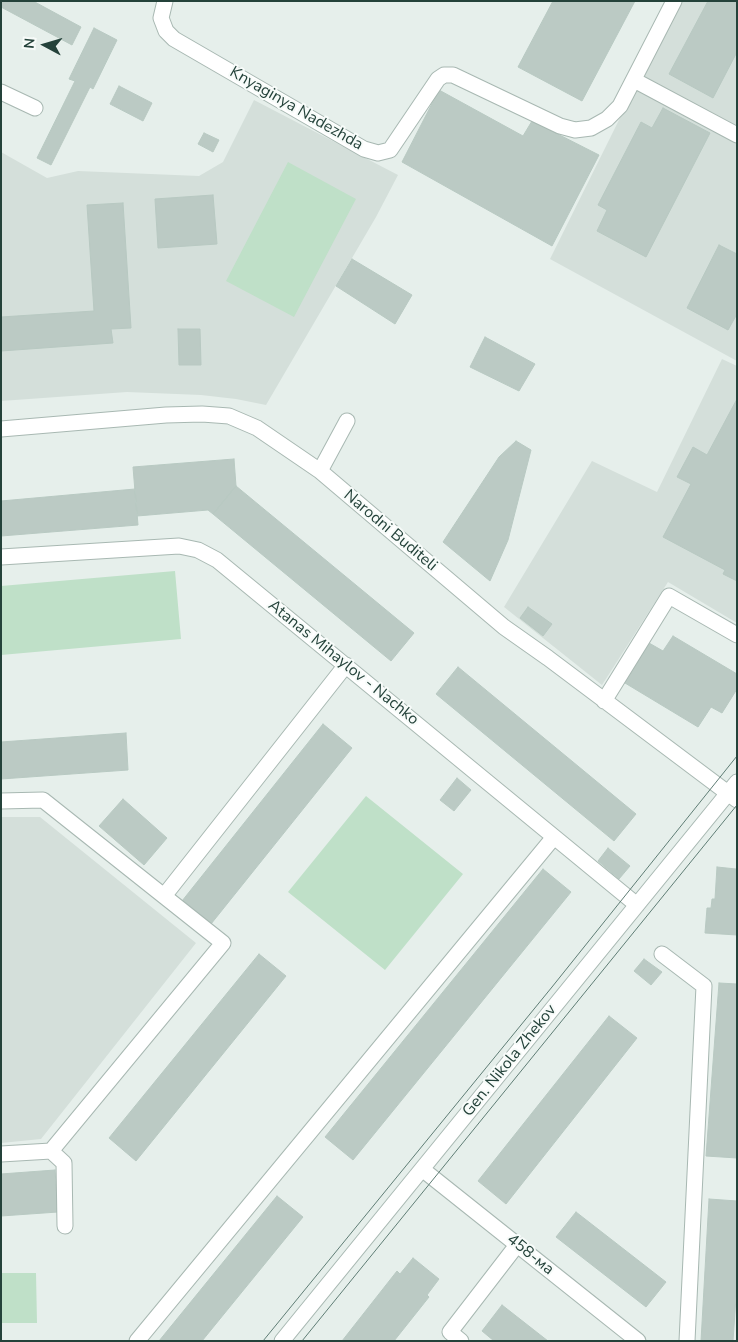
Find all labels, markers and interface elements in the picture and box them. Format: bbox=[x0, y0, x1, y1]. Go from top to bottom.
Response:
north arrow bbox=[20, 20, 70, 70]
text: N bbox=[20, 37, 40, 50]
street label: Knyaginya Nadezhda bbox=[226, 63, 366, 155]
street label: Narodni Buditeli bbox=[339, 486, 441, 576]
street label: Atanas Mihaylov - Nachko bbox=[264, 596, 422, 730]
street label: Gen. Nikola Zhekov bbox=[459, 1001, 561, 1121]
street label: 458-ма bbox=[503, 1230, 557, 1280]

